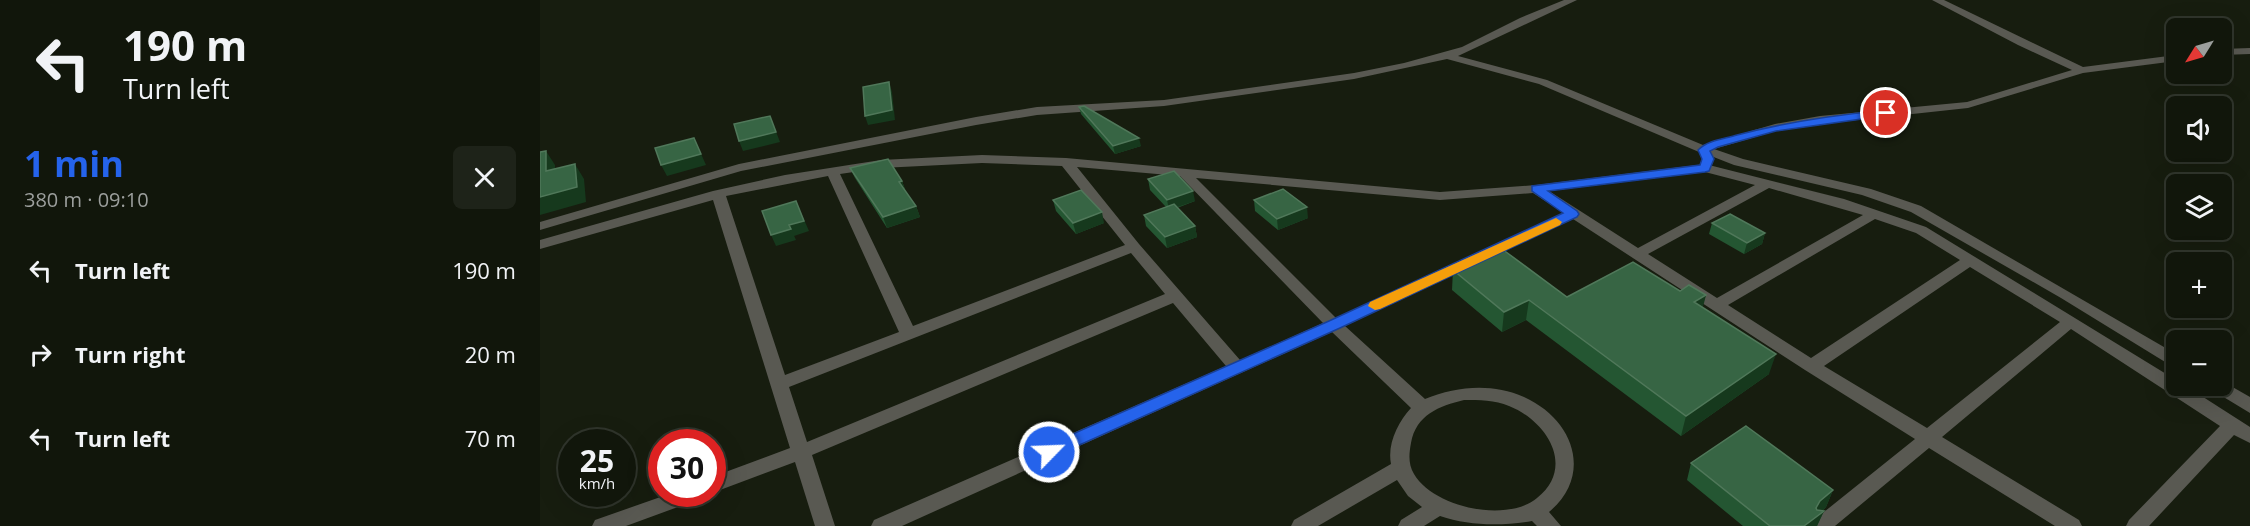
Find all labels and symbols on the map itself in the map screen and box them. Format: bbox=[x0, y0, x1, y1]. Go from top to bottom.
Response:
north arrow bbox=[2166, 18, 2232, 84]
pin bbox=[1860, 87, 1911, 138]
position arrow bbox=[1017, 420, 1081, 484]
speed limit sign: 30 bbox=[648, 429, 726, 507]

